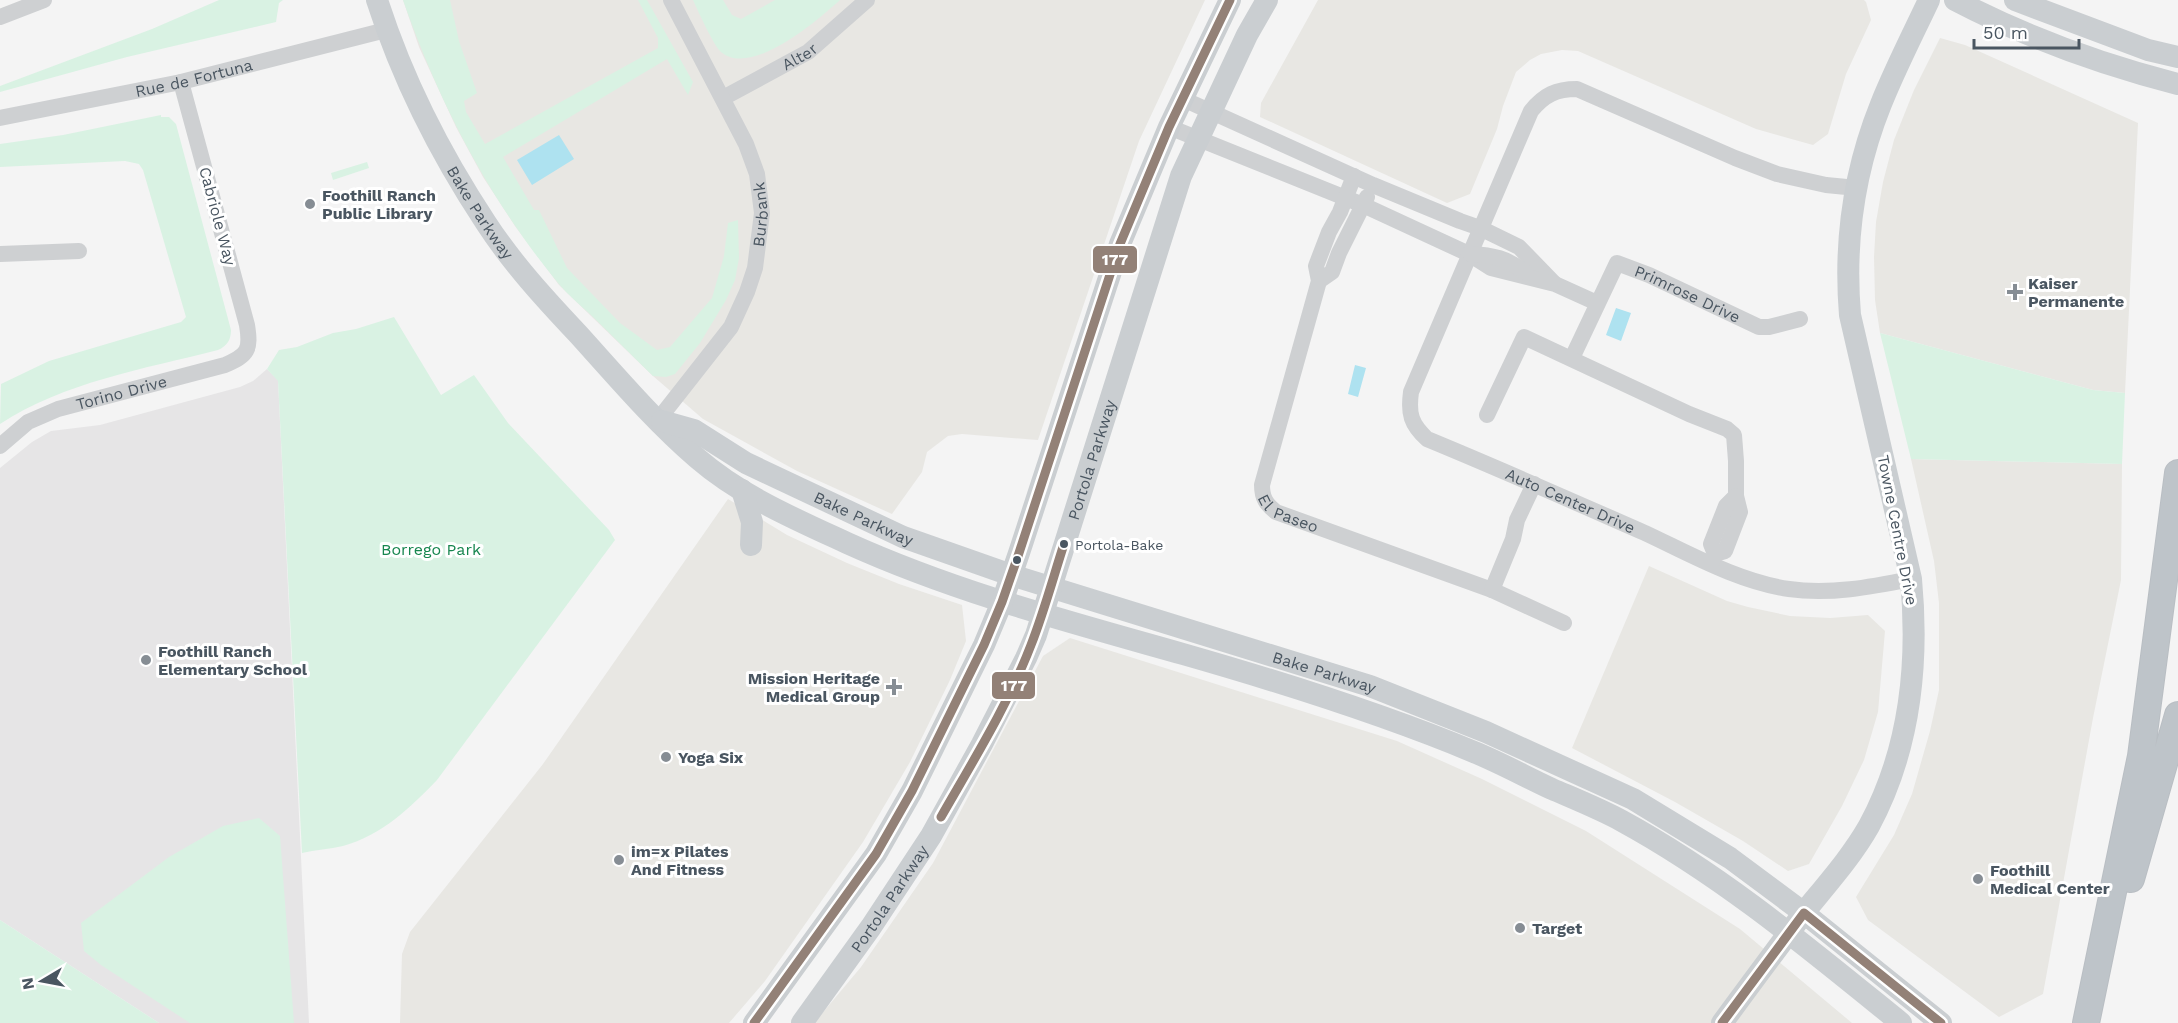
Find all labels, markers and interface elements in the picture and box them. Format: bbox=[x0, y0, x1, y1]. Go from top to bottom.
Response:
scale bar bbox=[1974, 12, 2079, 50]
text: 50 m bbox=[1983, 22, 2028, 43]
street label: Alter bbox=[779, 39, 822, 74]
street label: Rue de Fortuna bbox=[134, 55, 255, 101]
street label: Bake Parkway bbox=[443, 163, 518, 264]
street label: Cabriole Way bbox=[195, 165, 240, 268]
street label: Burbank bbox=[749, 181, 772, 248]
place label: Foothill Ranch Public Library bbox=[322, 186, 436, 223]
marker: Foothill Ranch Public Library bbox=[303, 197, 317, 211]
line badge: 177 bbox=[1092, 245, 1138, 274]
text: 177 bbox=[1102, 250, 1128, 269]
street label: Primrose Drive bbox=[1632, 261, 1743, 327]
place label: Kaiser Permanente bbox=[2028, 274, 2124, 311]
marker: Kaiser Permanente bbox=[2006, 283, 2024, 301]
street label: Torino Drive bbox=[74, 372, 169, 414]
street label: Portola Parkway bbox=[1064, 397, 1120, 522]
street label: Towne Centre Drive bbox=[1874, 453, 1921, 607]
street label: Auto Center Drive bbox=[1503, 464, 1638, 538]
street label: Bake Parkway bbox=[811, 487, 916, 550]
street label: El Paseo bbox=[1254, 491, 1321, 536]
place label: Portola-Bake bbox=[1075, 537, 1163, 553]
marker: Portola-Bake bbox=[1058, 538, 1070, 550]
park label: Borrego Park bbox=[381, 540, 481, 559]
unlabelled marker bbox=[1011, 554, 1023, 566]
place label: Foothill Ranch Elementary School bbox=[158, 642, 308, 679]
street label: Bake Parkway bbox=[1270, 647, 1380, 698]
marker: Foothill Ranch Elementary School bbox=[139, 653, 153, 667]
place label: Mission Heritage Medical Group bbox=[748, 669, 880, 706]
line badge: 177 bbox=[991, 671, 1036, 700]
text: 177 bbox=[1001, 676, 1027, 695]
marker: Mission Heritage Medical Group bbox=[885, 678, 903, 696]
place label: Yoga Six bbox=[678, 748, 744, 767]
marker: Yoga Six bbox=[659, 750, 673, 764]
street label: Portola Parkway bbox=[847, 841, 933, 956]
place label: im=x Pilates And Fitness bbox=[631, 842, 729, 879]
marker: im=x Pilates And Fitness bbox=[612, 853, 626, 867]
place label: Foothill Medical Center bbox=[1990, 861, 2110, 898]
marker: Foothill Medical Center bbox=[1971, 872, 1985, 886]
place label: Target bbox=[1532, 919, 1582, 938]
marker: Target bbox=[1513, 921, 1527, 935]
north arrow bbox=[12, 951, 72, 1011]
text: N bbox=[17, 976, 38, 991]

